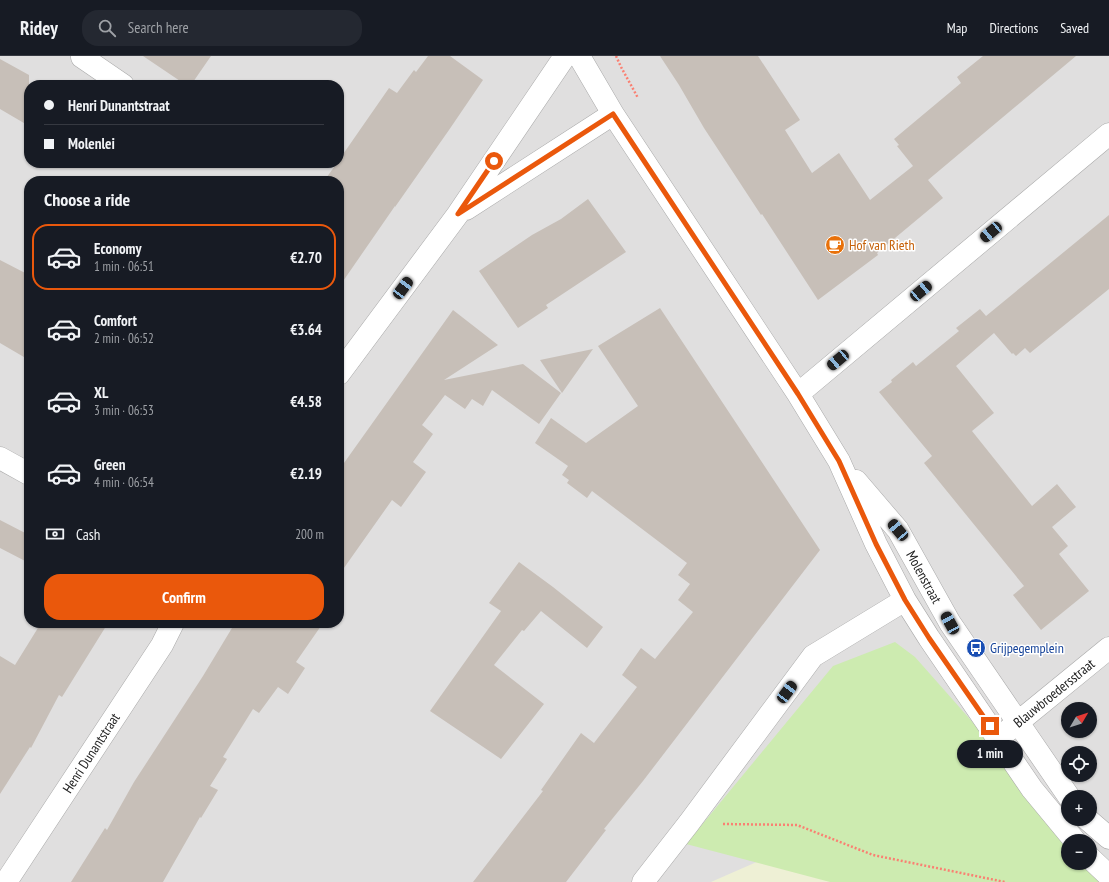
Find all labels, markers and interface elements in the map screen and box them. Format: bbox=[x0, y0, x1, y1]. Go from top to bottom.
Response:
search box bbox=[82, 10, 362, 46]
text: Ridey bbox=[20, 16, 58, 40]
icon: search bbox=[96, 17, 118, 39]
text: Search here bbox=[128, 18, 189, 37]
text: Map bbox=[947, 19, 967, 37]
text: Directions bbox=[989, 19, 1038, 37]
text: Saved bbox=[1060, 19, 1089, 37]
text: Henri Dunantstraat bbox=[68, 96, 170, 115]
text: Molenlei bbox=[68, 134, 115, 153]
route start bbox=[485, 152, 503, 170]
text: Choose a ride bbox=[44, 188, 130, 211]
car bbox=[978, 220, 1004, 244]
cafe icon: Hof van Rieth bbox=[824, 234, 846, 256]
place label: Hof van Rieth bbox=[849, 236, 915, 254]
icon: car bbox=[46, 239, 82, 275]
text: Economy bbox=[94, 239, 142, 258]
text: €2.70 bbox=[290, 248, 322, 267]
text: 1 min · 06:51 bbox=[94, 258, 154, 275]
car bbox=[391, 275, 415, 301]
car bbox=[908, 279, 934, 303]
icon: car bbox=[46, 311, 82, 347]
text: Comfort bbox=[94, 311, 137, 330]
text: €3.64 bbox=[290, 320, 322, 339]
text: 2 min · 06:52 bbox=[94, 330, 154, 347]
car bbox=[825, 348, 851, 372]
icon: car bbox=[46, 383, 82, 419]
text: XL bbox=[94, 383, 108, 402]
text: €4.58 bbox=[290, 392, 322, 411]
text: 3 min · 06:53 bbox=[94, 402, 154, 419]
icon: car bbox=[46, 455, 82, 491]
text: Green bbox=[94, 455, 126, 474]
text: €2.19 bbox=[290, 464, 322, 483]
text: 4 min · 06:54 bbox=[94, 474, 154, 491]
car bbox=[886, 517, 910, 543]
icon: cash bbox=[44, 523, 66, 545]
text: Cash bbox=[76, 525, 100, 544]
text: 200 m bbox=[295, 526, 324, 543]
street label: Molenstraat bbox=[902, 547, 946, 607]
button: Confirm bbox=[44, 574, 324, 620]
car bbox=[939, 610, 961, 636]
bus stop icon: Grijpegemplein bbox=[965, 637, 987, 659]
place label: Grijpegemplein bbox=[990, 639, 1064, 657]
street label: Blauwbroedersstraat bbox=[1010, 655, 1098, 731]
car bbox=[775, 679, 799, 705]
north arrow bbox=[1061, 702, 1097, 738]
map controls bbox=[1061, 702, 1097, 870]
street label: Henri Dunantstraat bbox=[58, 709, 124, 796]
route end bbox=[981, 717, 999, 735]
callout: 1 min bbox=[957, 740, 1023, 768]
text: 1 min bbox=[977, 745, 1003, 762]
button: locate bbox=[1061, 746, 1097, 782]
button: + bbox=[1061, 790, 1097, 826]
button: − bbox=[1061, 834, 1097, 870]

